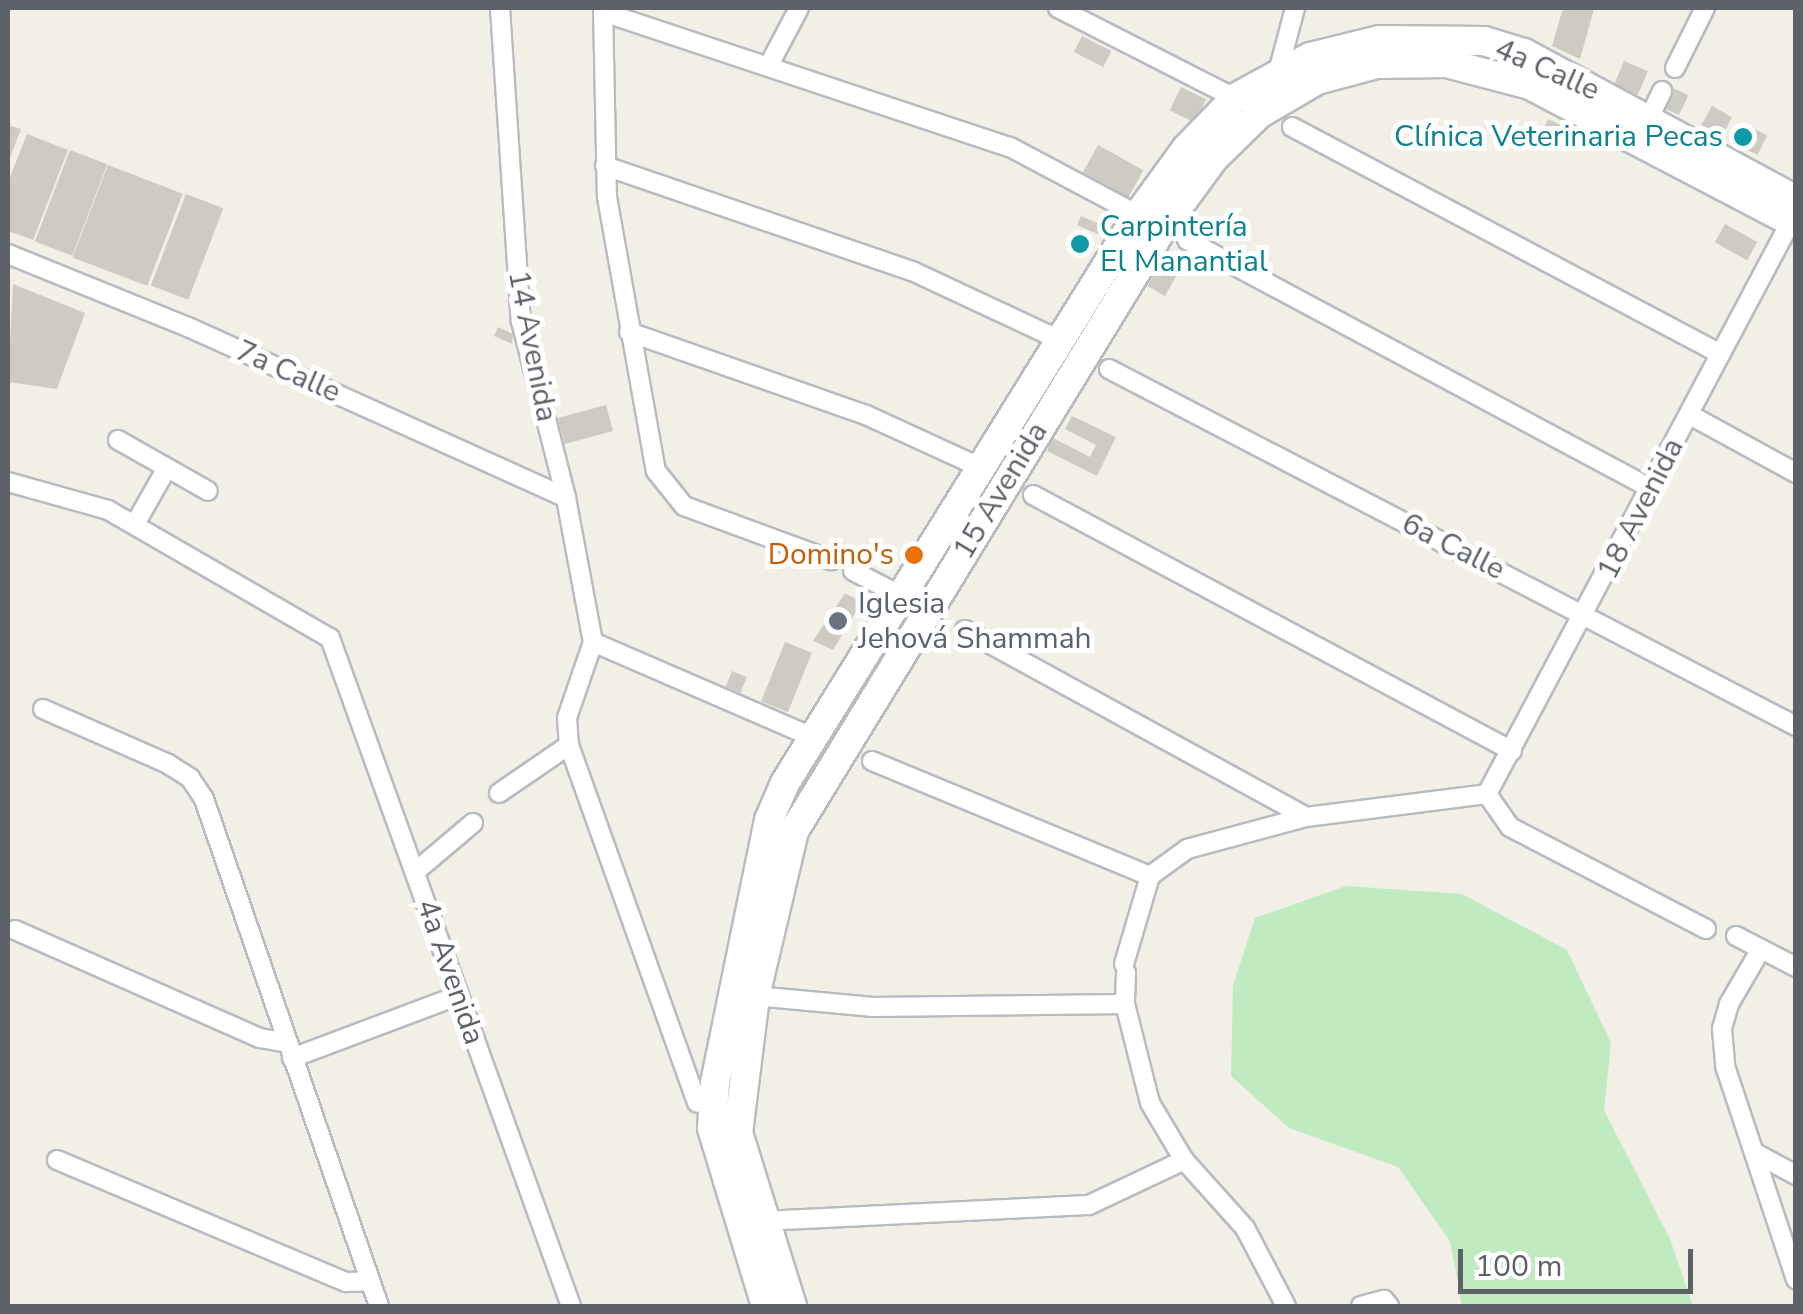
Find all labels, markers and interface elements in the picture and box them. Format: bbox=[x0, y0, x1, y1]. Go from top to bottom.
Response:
street label: 4a Calle bbox=[1489, 31, 1605, 109]
place label: Clínica Veterinaria Pecas bbox=[1394, 119, 1723, 155]
marker: Clínica Veterinaria Pecas bbox=[1732, 126, 1754, 148]
place label: Carpintería El Manantial bbox=[1100, 209, 1268, 280]
marker: Carpintería El Manantial bbox=[1069, 233, 1091, 255]
street label: 14 Avenida bbox=[500, 267, 564, 425]
street label: 7a Calle bbox=[230, 333, 346, 411]
street label: 15 Avenida bbox=[946, 416, 1056, 566]
street label: 18 Avenida bbox=[1590, 433, 1692, 585]
street label: 6a Calle bbox=[1395, 506, 1511, 588]
place label: Domino's bbox=[768, 537, 894, 573]
marker: Domino's bbox=[903, 544, 925, 566]
place label: Iglesia Jehová Shammah bbox=[858, 586, 1092, 656]
marker: Iglesia Jehová Shammah bbox=[827, 610, 849, 632]
street label: 4a Avenida bbox=[408, 895, 492, 1049]
scale bar bbox=[1463, 1229, 1698, 1291]
text: 100 m bbox=[1475, 1246, 1562, 1287]

